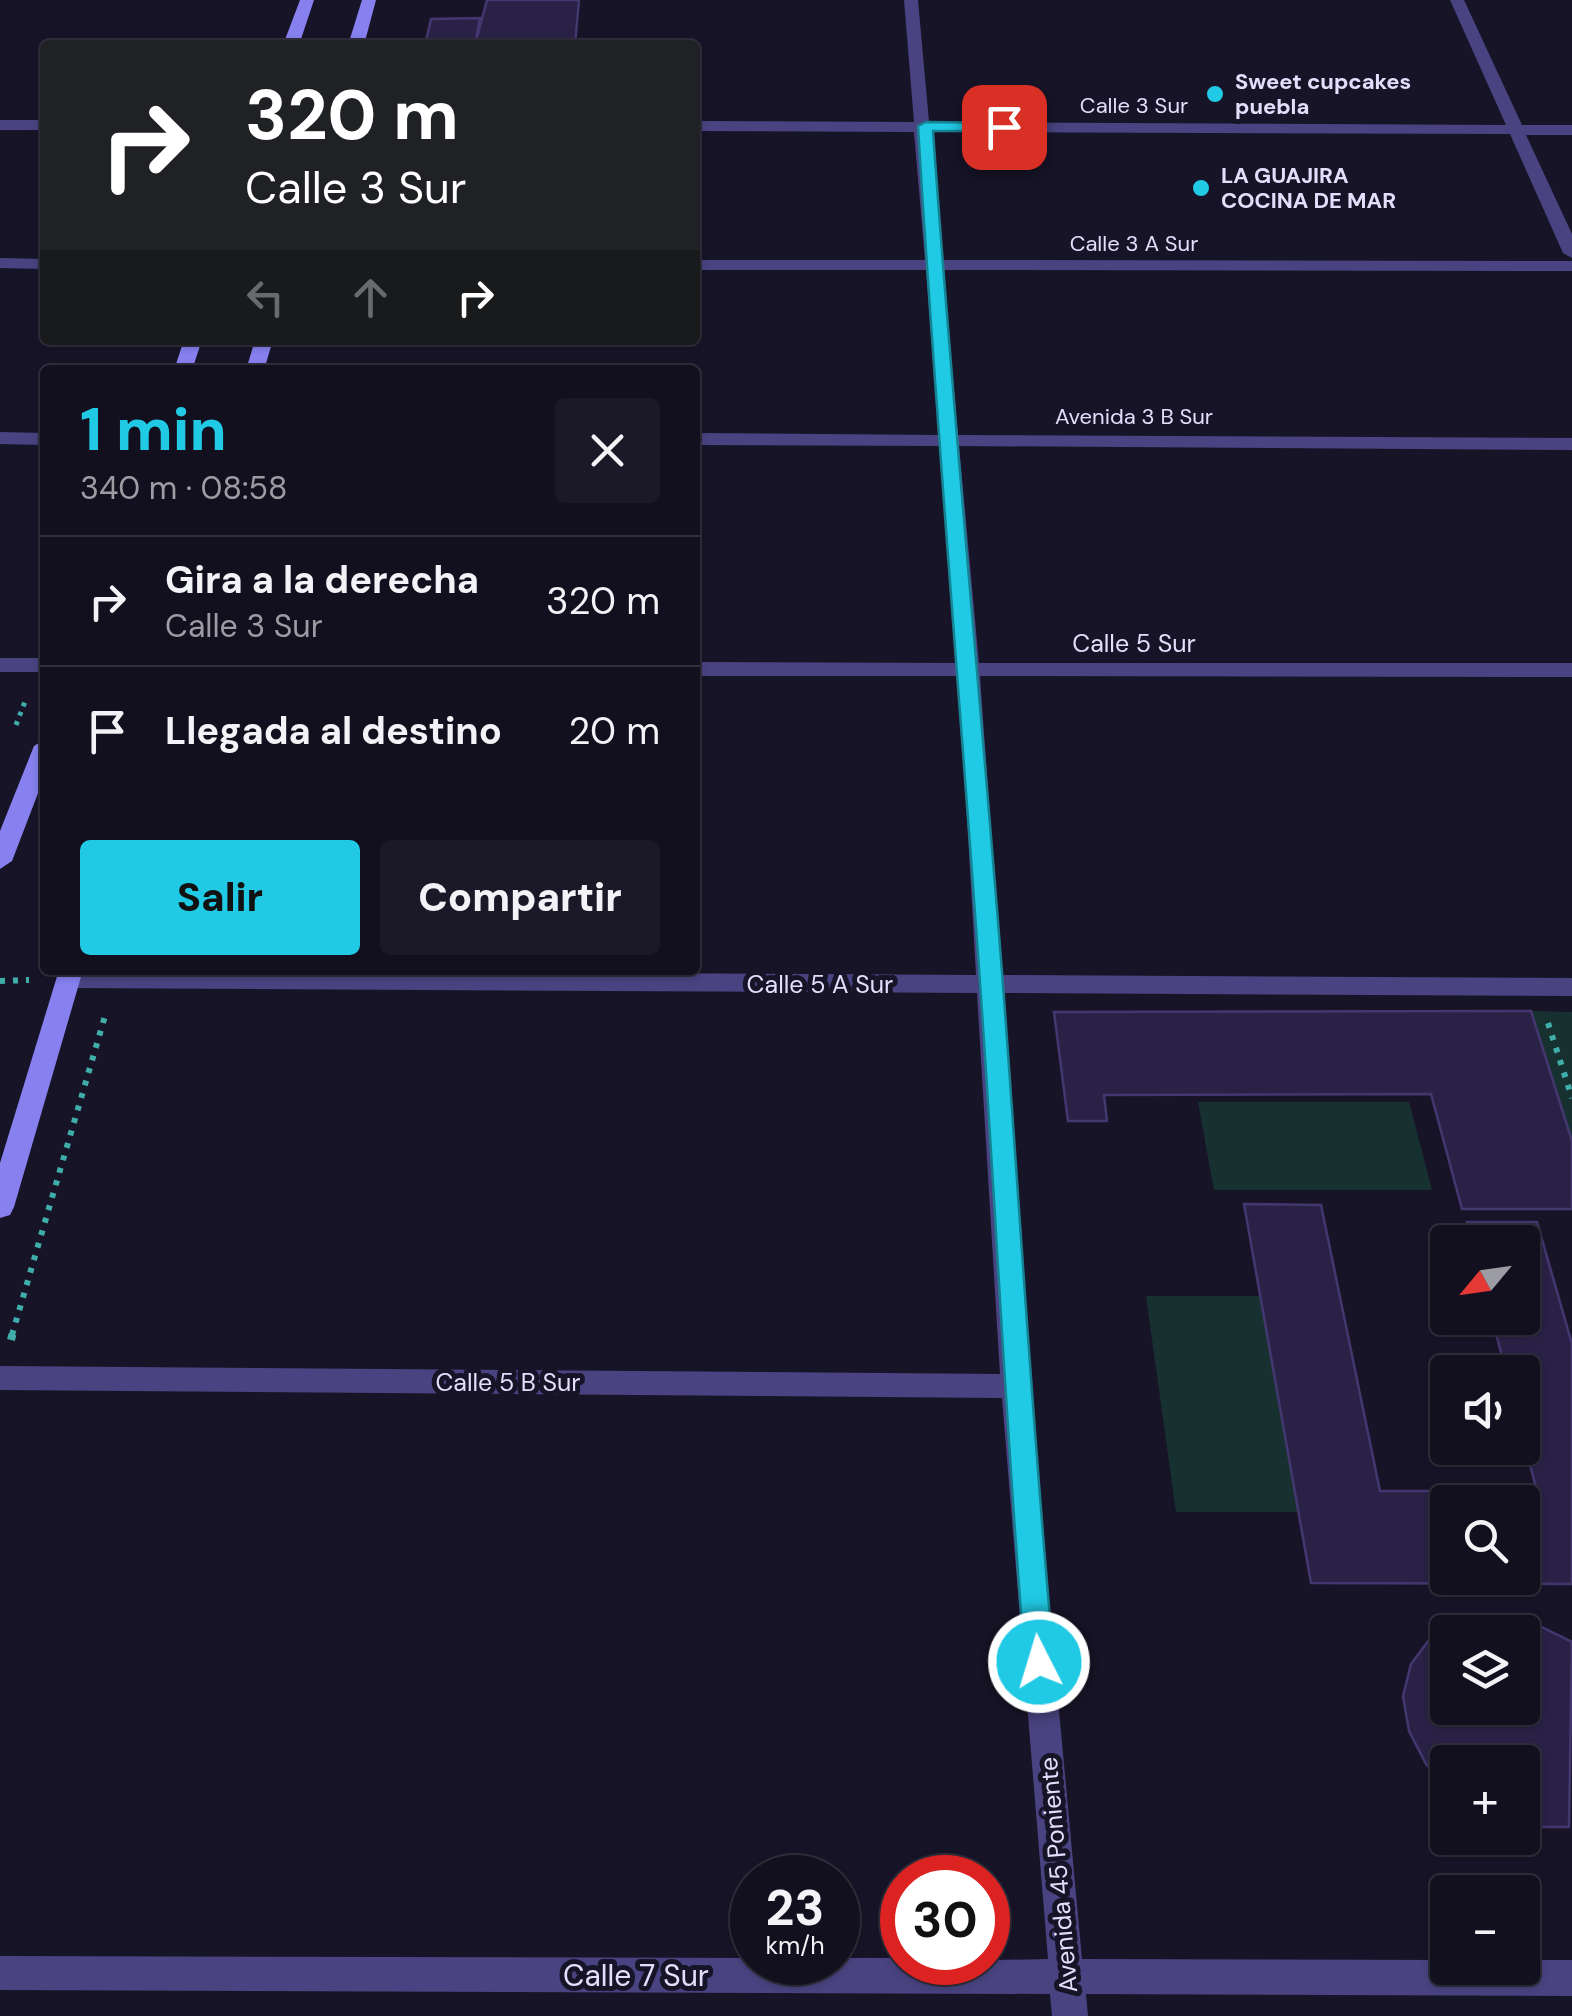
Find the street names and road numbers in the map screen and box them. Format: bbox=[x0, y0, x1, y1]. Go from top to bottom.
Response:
street label: Calle 3 Sur bbox=[1080, 91, 1188, 120]
street label: Calle 3 A Sur bbox=[1070, 229, 1198, 258]
street label: Avenida 3 B Sur bbox=[1055, 402, 1213, 431]
street label: Calle 5 Sur bbox=[1072, 627, 1196, 660]
street label: Calle 5 A Sur bbox=[747, 968, 893, 1001]
street label: Calle 5 B Sur bbox=[435, 1366, 581, 1399]
street label: Avenida 45 Poniente bbox=[1032, 1756, 1085, 1994]
street label: Calle 7 Sur bbox=[563, 1956, 709, 1995]

